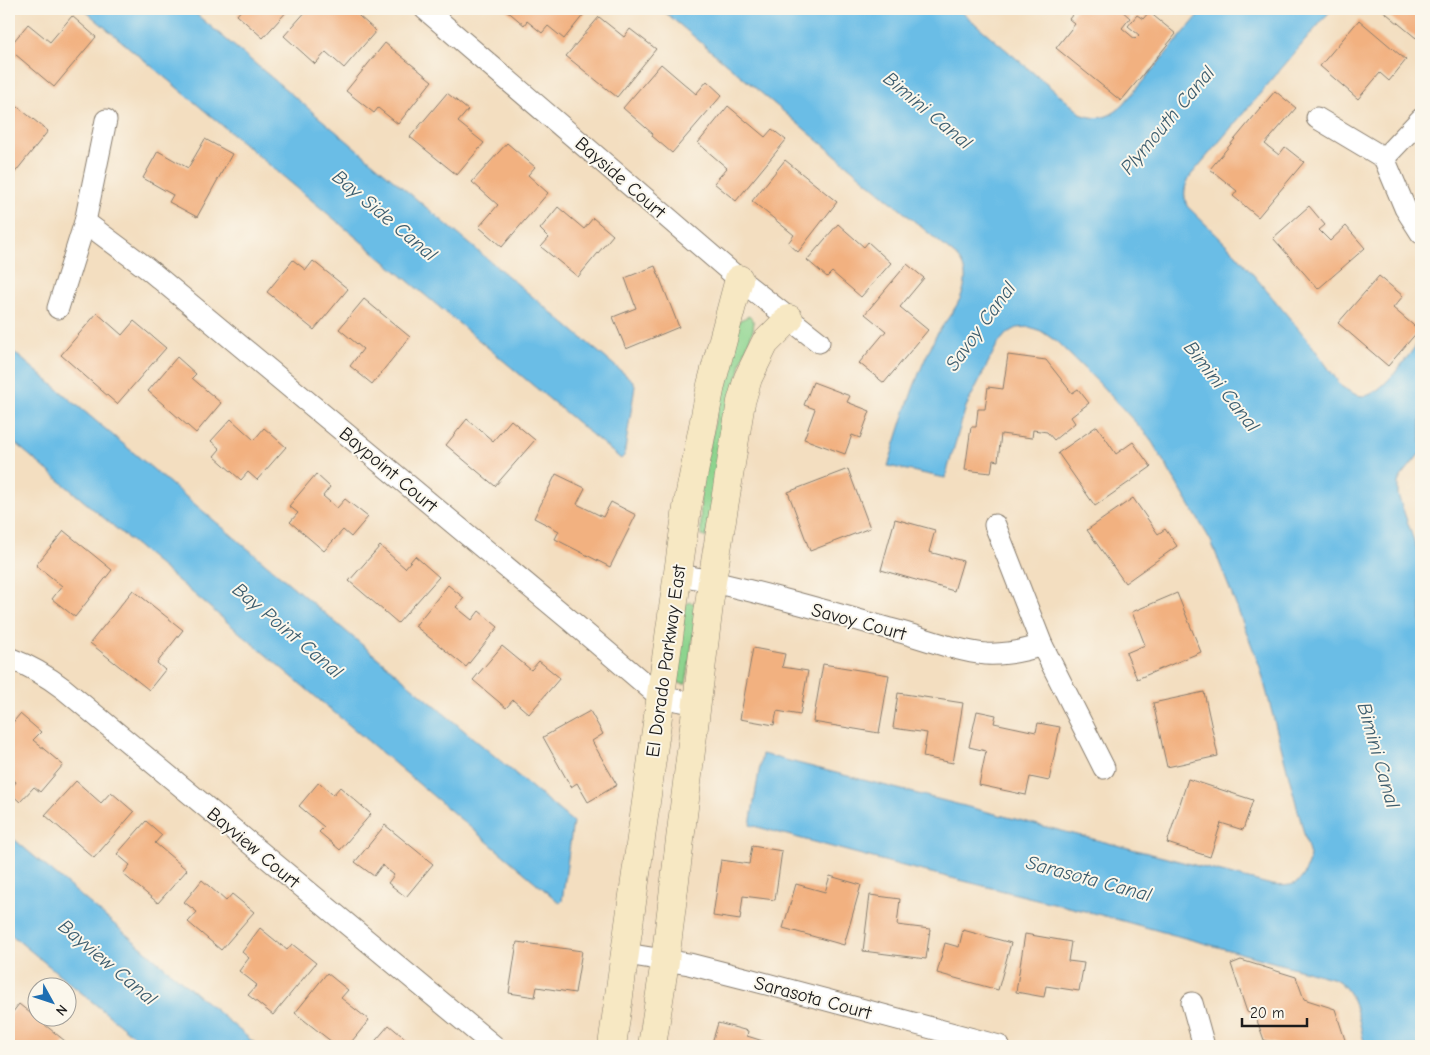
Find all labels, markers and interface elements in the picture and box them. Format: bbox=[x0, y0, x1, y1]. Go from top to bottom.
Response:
water label: Plymouth Canal bbox=[1115, 61, 1220, 179]
water label: Bimini Canal bbox=[879, 67, 977, 154]
street label: Bayside Court bbox=[571, 133, 670, 223]
water label: Bay Side Canal bbox=[328, 165, 442, 266]
water label: Savoy Canal bbox=[941, 277, 1021, 375]
water label: Bimini Canal bbox=[1179, 336, 1264, 437]
street label: Baypoint Court bbox=[335, 422, 442, 518]
street label: El Dorado Parkway East bbox=[642, 563, 690, 759]
water label: Bay Point Canal bbox=[228, 578, 348, 684]
street label: Savoy Court bbox=[809, 599, 909, 645]
water label: Bimini Canal bbox=[1352, 700, 1405, 811]
street label: Bayview Court bbox=[203, 803, 305, 893]
water label: Sarasota Canal bbox=[1024, 851, 1155, 906]
water label: Bayview Canal bbox=[54, 915, 162, 1011]
street label: Sarasota Court bbox=[752, 972, 874, 1024]
north arrow bbox=[28, 978, 78, 1028]
scale bar bbox=[1242, 995, 1308, 1027]
text: N bbox=[52, 1001, 71, 1019]
text: 20 m bbox=[1250, 1004, 1284, 1022]

